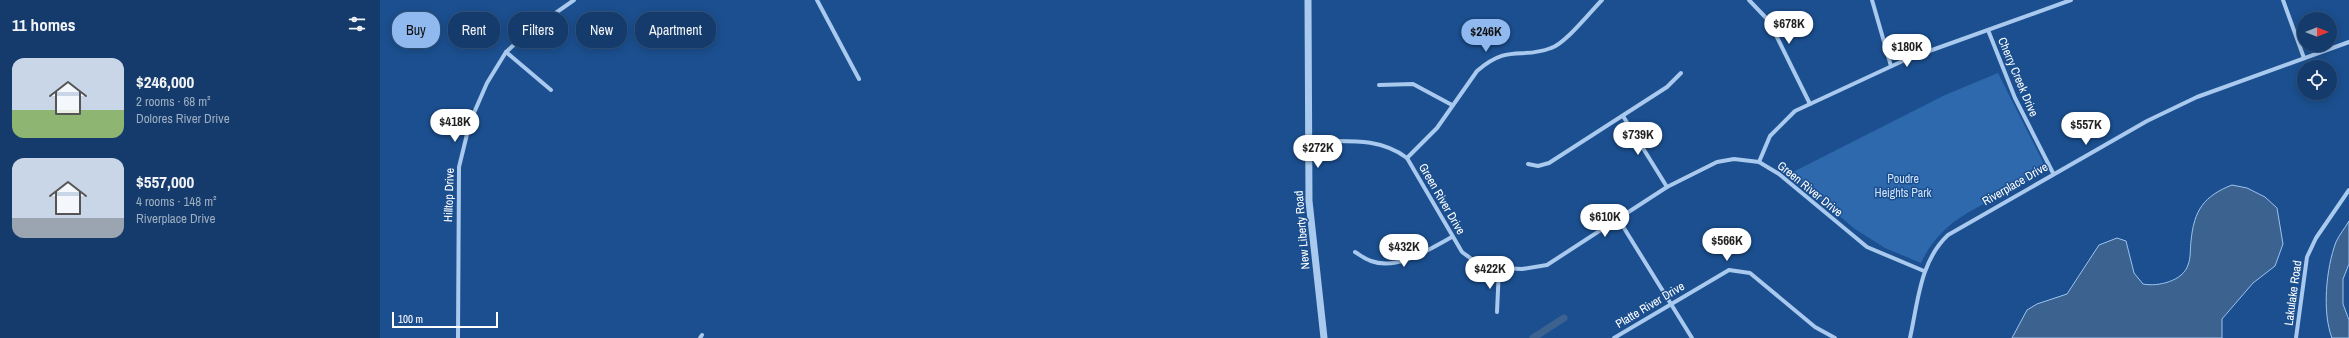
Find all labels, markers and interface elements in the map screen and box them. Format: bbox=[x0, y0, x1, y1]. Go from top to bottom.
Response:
pin: $678K bbox=[1761, 11, 1817, 45]
chip: Buy bbox=[392, 12, 440, 48]
chip: Rent bbox=[448, 12, 500, 48]
chip: Filters bbox=[508, 12, 568, 48]
chip: New bbox=[576, 12, 627, 48]
chip: Apartment bbox=[635, 12, 716, 48]
north arrow bbox=[2297, 12, 2337, 52]
map controls bbox=[2297, 12, 2337, 100]
text: 11 homes bbox=[12, 13, 76, 36]
icon: filters bbox=[346, 13, 368, 35]
text: $678K bbox=[1773, 15, 1805, 32]
pin: $246K bbox=[1458, 19, 1514, 53]
text: $246K bbox=[1470, 23, 1502, 40]
pin: $180K bbox=[1879, 34, 1935, 68]
street label: Cherry Creek Drive bbox=[1994, 35, 2042, 119]
text: $180K bbox=[1891, 38, 1923, 55]
button: locate bbox=[2297, 60, 2337, 100]
text: $246,000 bbox=[136, 70, 194, 93]
icon: home bbox=[44, 74, 92, 122]
text: 2 rooms · 68 m² bbox=[136, 93, 211, 110]
pin: $418K bbox=[427, 109, 483, 143]
text: Dolores River Drive bbox=[136, 110, 230, 127]
pin: $557K bbox=[2058, 112, 2114, 146]
text: $418K bbox=[439, 113, 471, 130]
text: $557K bbox=[2070, 116, 2102, 133]
pin: $739K bbox=[1610, 122, 1666, 156]
text: $739K bbox=[1622, 126, 1654, 143]
pin: $272K bbox=[1290, 135, 1346, 169]
text: $272K bbox=[1302, 139, 1334, 156]
street label: Green River Drive bbox=[1774, 158, 1846, 220]
street label: Riverplace Drive bbox=[1979, 159, 2051, 209]
street label: Green River Drive bbox=[1415, 160, 1469, 238]
street label: Hilltop Drive bbox=[440, 168, 458, 222]
text: $557,000 bbox=[136, 170, 194, 193]
park label: Poudre Heights Park bbox=[1875, 171, 1932, 201]
icon: home bbox=[44, 174, 92, 222]
street label: New Liberty Road bbox=[1291, 190, 1313, 270]
text: 4 rooms · 148 m² bbox=[136, 193, 217, 210]
pin: $610K bbox=[1577, 204, 1633, 238]
text: $610K bbox=[1589, 208, 1621, 225]
text: Riverplace Drive bbox=[136, 210, 215, 227]
pin: $566K bbox=[1699, 228, 1755, 262]
text: $566K bbox=[1711, 232, 1743, 249]
pin: $432K bbox=[1376, 234, 1432, 268]
text: $432K bbox=[1388, 238, 1420, 255]
pin: $422K bbox=[1462, 256, 1518, 290]
street label: Lakulake Road bbox=[2281, 259, 2305, 327]
text: $422K bbox=[1474, 260, 1506, 277]
street label: Platte River Drive bbox=[1613, 278, 1687, 332]
scale bar bbox=[392, 310, 498, 329]
text: 100 m bbox=[398, 312, 423, 326]

